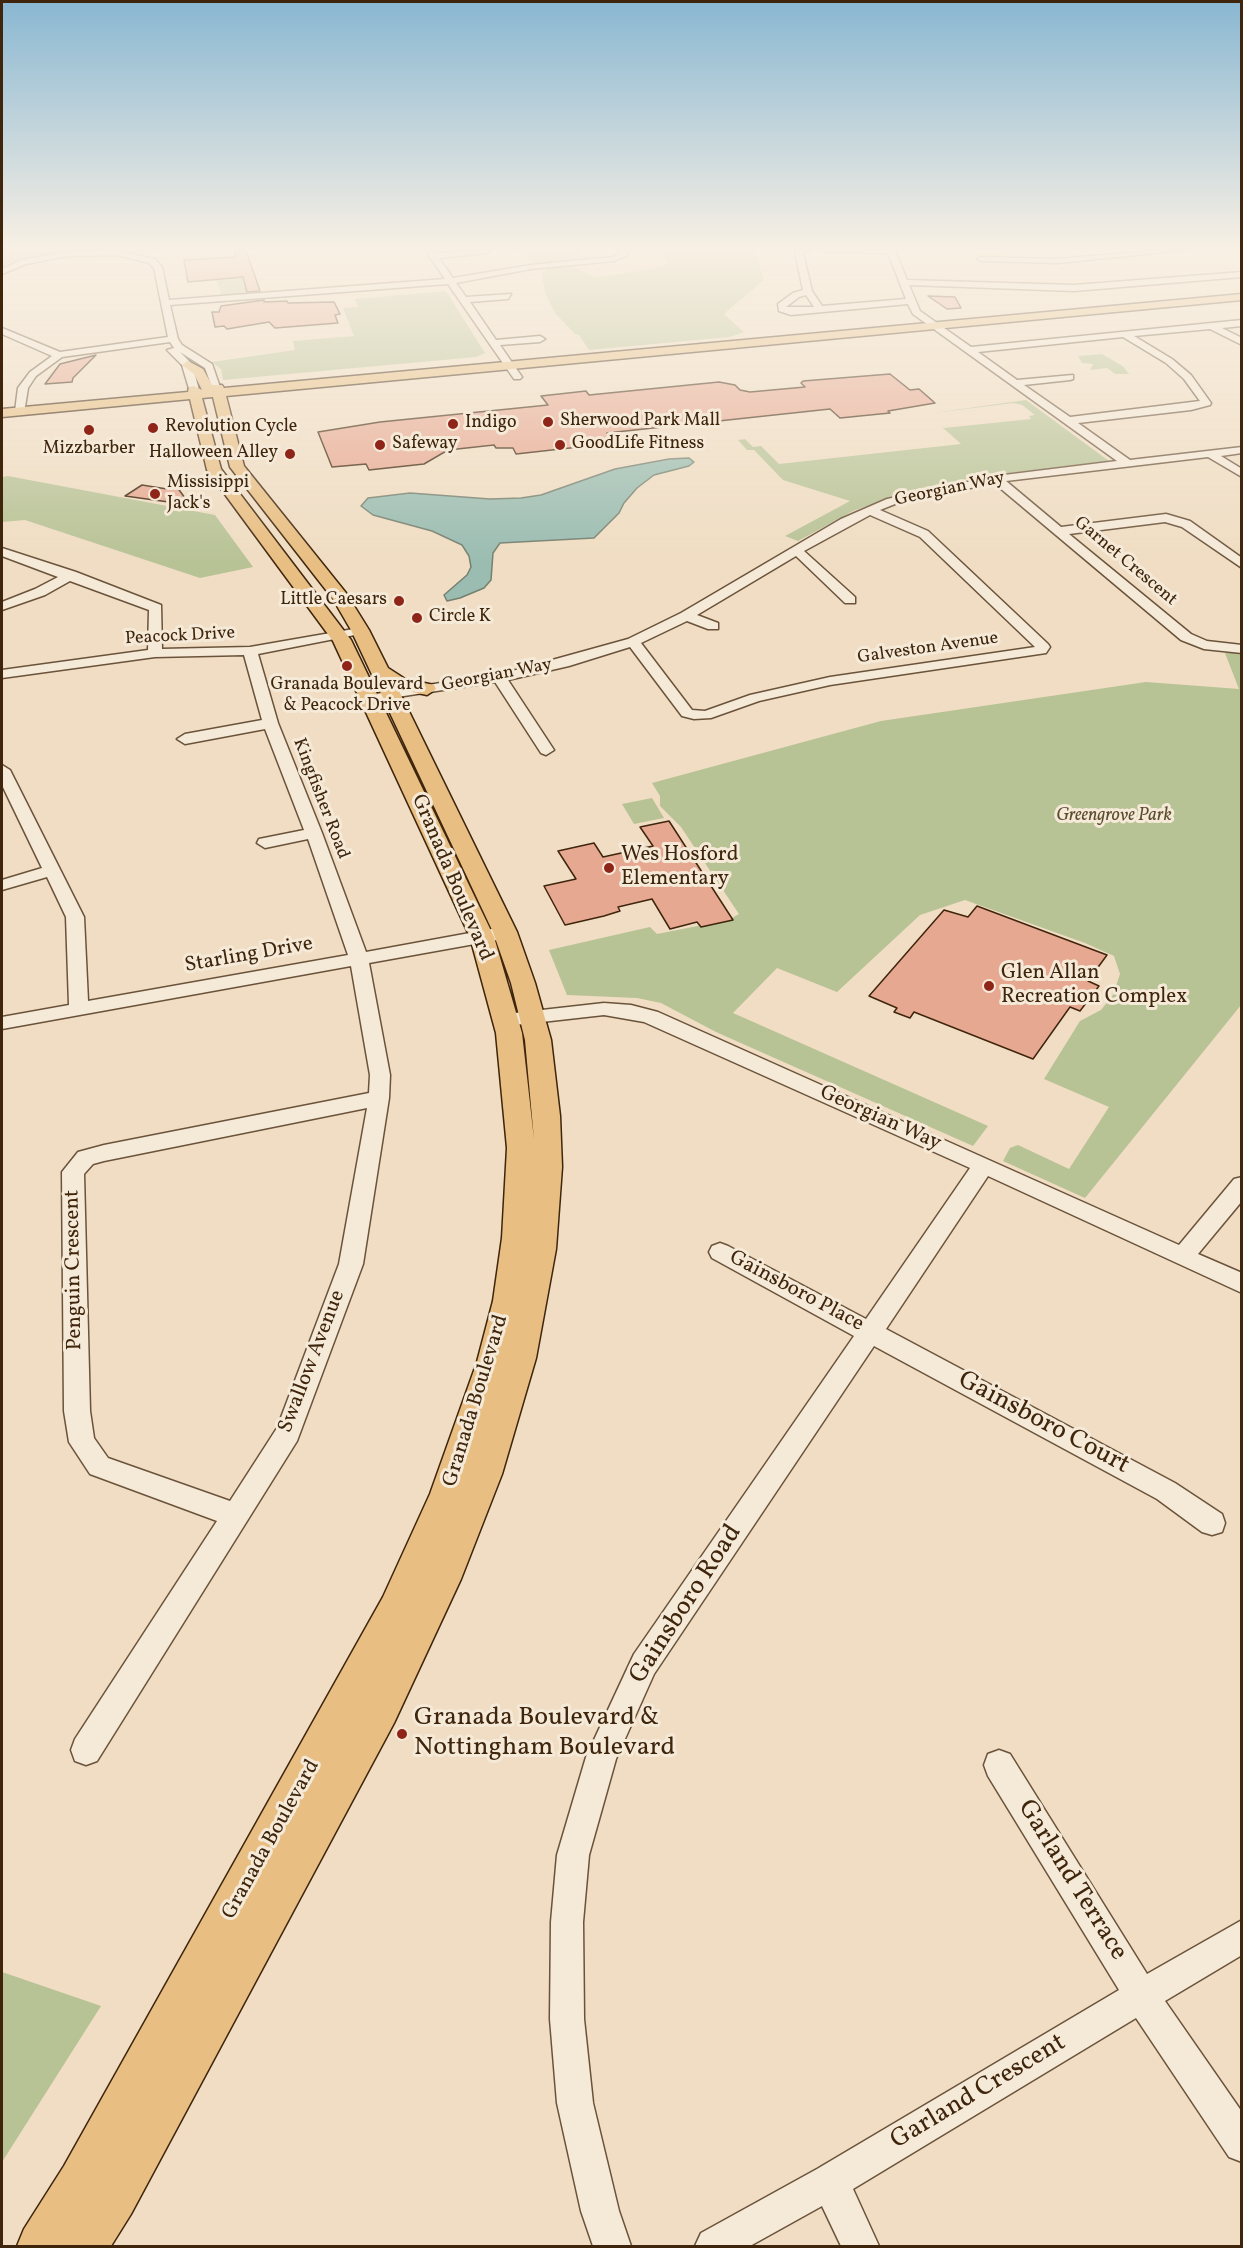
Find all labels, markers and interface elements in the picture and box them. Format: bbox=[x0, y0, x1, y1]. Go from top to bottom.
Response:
place label: Sherwood Park Mall bbox=[560, 411, 720, 433]
place label: Indigo bbox=[465, 413, 516, 435]
marker: Sherwood Park Mall bbox=[541, 415, 555, 429]
place label: Revolution Cycle bbox=[165, 417, 297, 439]
marker: Indigo bbox=[446, 417, 460, 431]
marker: Revolution Cycle bbox=[146, 421, 160, 435]
marker: Mizzbarber bbox=[82, 423, 96, 437]
place label: Safeway bbox=[392, 434, 458, 456]
place label: GoodLife Fitness bbox=[572, 434, 704, 456]
marker: Safeway bbox=[373, 438, 387, 452]
marker: GoodLife Fitness bbox=[553, 438, 567, 452]
place label: Mizzbarber bbox=[43, 439, 135, 461]
place label: Halloween Alley bbox=[149, 443, 278, 465]
marker: Halloween Alley bbox=[283, 447, 297, 461]
street label: Georgian Way bbox=[893, 468, 1007, 512]
place label: Missisippi Jack's bbox=[167, 473, 249, 516]
marker: Missisippi Jack's bbox=[148, 487, 162, 501]
street label: Garnet Crescent bbox=[1069, 513, 1181, 611]
place label: Little Caesars bbox=[280, 590, 387, 612]
marker: Little Caesars bbox=[392, 594, 406, 608]
place label: Circle K bbox=[429, 607, 491, 629]
marker: Circle K bbox=[410, 611, 424, 625]
street label: Peacock Drive bbox=[124, 623, 236, 651]
street label: Galveston Avenue bbox=[856, 628, 1000, 670]
street label: Georgian Way bbox=[440, 655, 554, 697]
marker: Granada Boulevard & Peacock Drive bbox=[340, 659, 354, 673]
place label: Granada Boulevard & Peacock Drive bbox=[271, 675, 423, 718]
street label: Kingfisher Road bbox=[287, 736, 353, 862]
street label: Granada Boulevard bbox=[405, 791, 497, 965]
park label: Greengrove Park bbox=[1056, 806, 1172, 828]
place label: Wes Hosford Elementary bbox=[621, 843, 738, 893]
marker: Wes Hosford Elementary bbox=[602, 861, 616, 875]
street label: Starling Drive bbox=[183, 932, 315, 980]
place label: Glen Allan Recreation Complex bbox=[1001, 961, 1187, 1011]
marker: Glen Allan Recreation Complex bbox=[982, 979, 996, 993]
street label: Georgian Way bbox=[815, 1081, 945, 1157]
street label: Penguin Crescent bbox=[61, 1189, 89, 1351]
street label: Gainsboro Place bbox=[724, 1246, 868, 1338]
street label: Swallow Avenue bbox=[274, 1287, 352, 1437]
street label: Granada Boulevard bbox=[439, 1312, 515, 1490]
street label: Gainsboro Court bbox=[952, 1366, 1134, 1482]
street label: Gainsboro Road bbox=[624, 1520, 750, 1690]
place label: Granada Boulevard & Nottingham Boulevard bbox=[414, 1703, 675, 1764]
marker: Granada Boulevard & Nottingham Boulevard bbox=[395, 1727, 409, 1741]
street label: Granada Boulevard bbox=[218, 1756, 326, 1924]
street label: Garland Terrace bbox=[1009, 1795, 1133, 1967]
street label: Garland Crescent bbox=[886, 2028, 1072, 2158]

